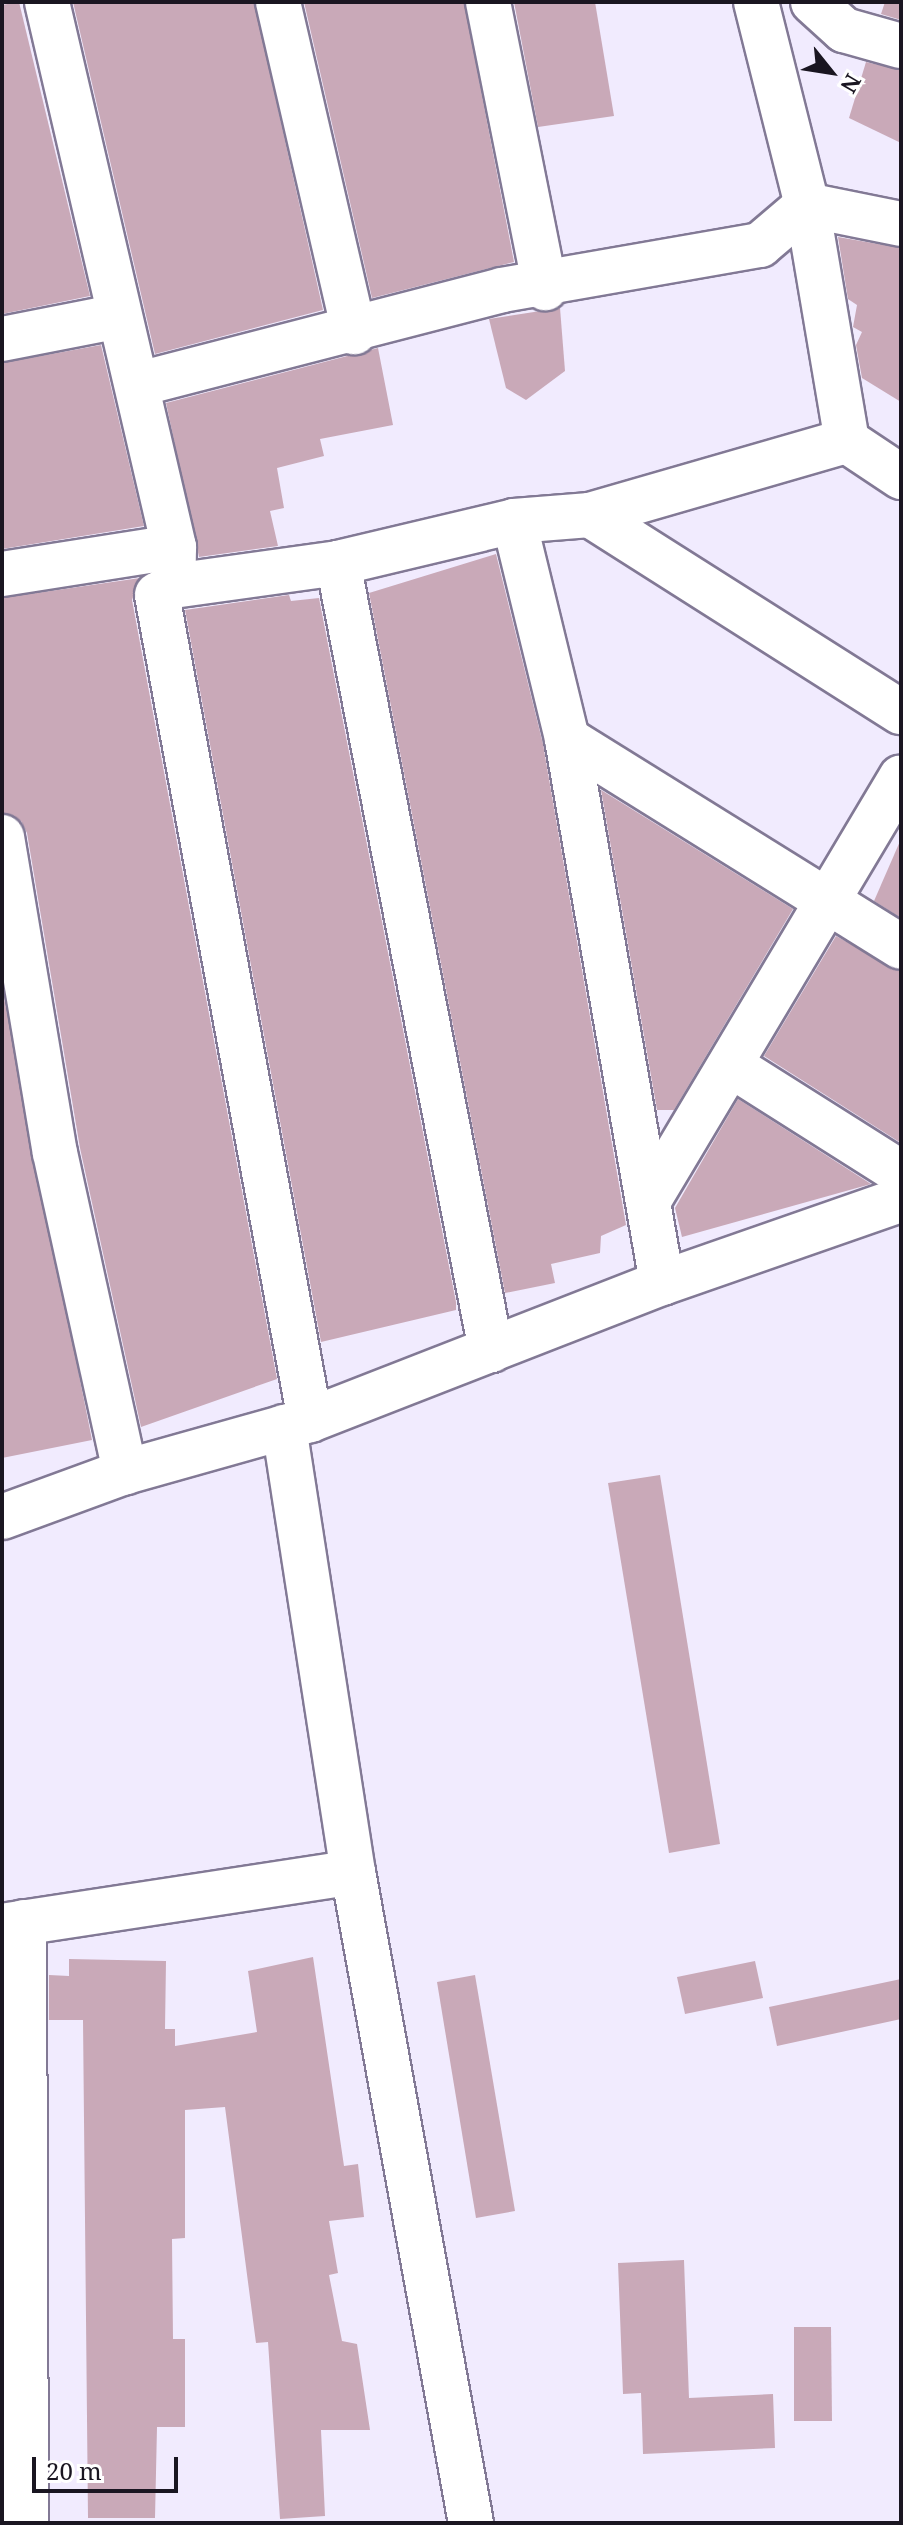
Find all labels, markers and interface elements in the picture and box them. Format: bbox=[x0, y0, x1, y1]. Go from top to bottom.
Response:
north arrow bbox=[791, 32, 871, 112]
text: N bbox=[834, 69, 869, 99]
scale bar bbox=[36, 2441, 182, 2491]
text: 20 m bbox=[46, 2454, 102, 2487]

